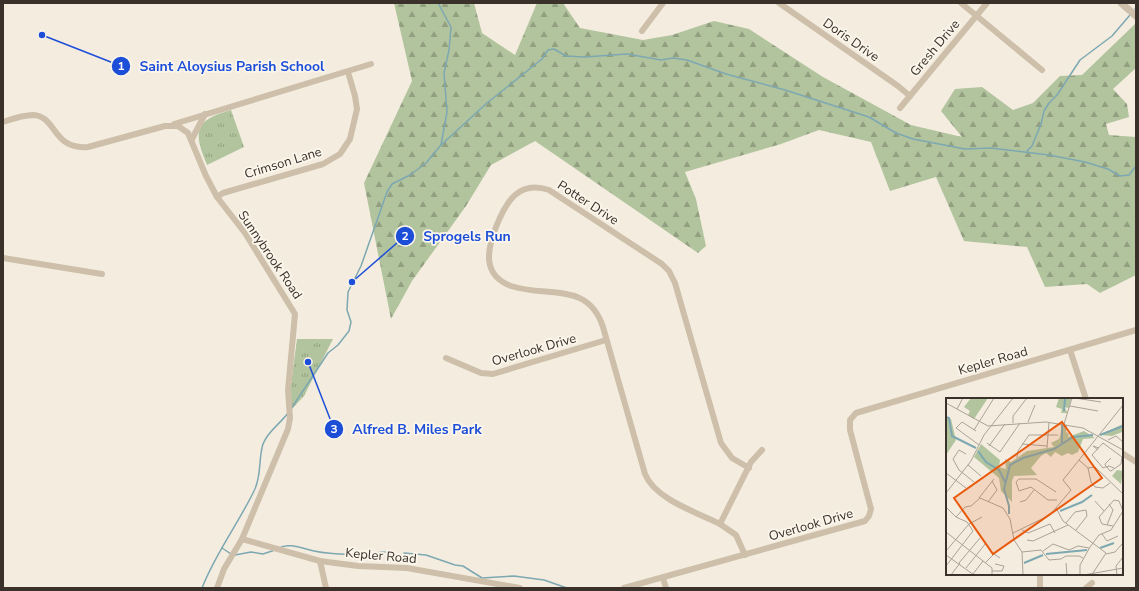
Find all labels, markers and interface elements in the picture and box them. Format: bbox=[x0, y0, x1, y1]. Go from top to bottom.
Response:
street label: Doris Drive bbox=[819, 14, 883, 66]
street label: Gresh Drive bbox=[906, 16, 964, 80]
callout: Saint Aloysius Parish School bbox=[111, 53, 332, 79]
text: Saint Aloysius Parish School bbox=[139, 57, 325, 76]
text: 1 bbox=[117, 58, 125, 74]
street label: Crimson Lane bbox=[242, 143, 324, 183]
street label: Potter Drive bbox=[554, 176, 622, 230]
street label: Sunnybrook Road bbox=[234, 207, 306, 303]
callout: Sprogels Run bbox=[395, 223, 518, 249]
text: Sprogels Run bbox=[423, 227, 511, 246]
text: 2 bbox=[401, 228, 409, 244]
street label: Overlook Drive bbox=[490, 329, 578, 371]
street label: Kepler Road bbox=[956, 343, 1030, 379]
inset map bbox=[946, 398, 1123, 575]
callout: Alfred B. Miles Park bbox=[324, 416, 490, 442]
text: Alfred B. Miles Park bbox=[352, 420, 482, 439]
text: 3 bbox=[330, 421, 338, 437]
street label: Overlook Drive bbox=[767, 504, 855, 546]
street label: Kepler Road bbox=[345, 544, 417, 568]

